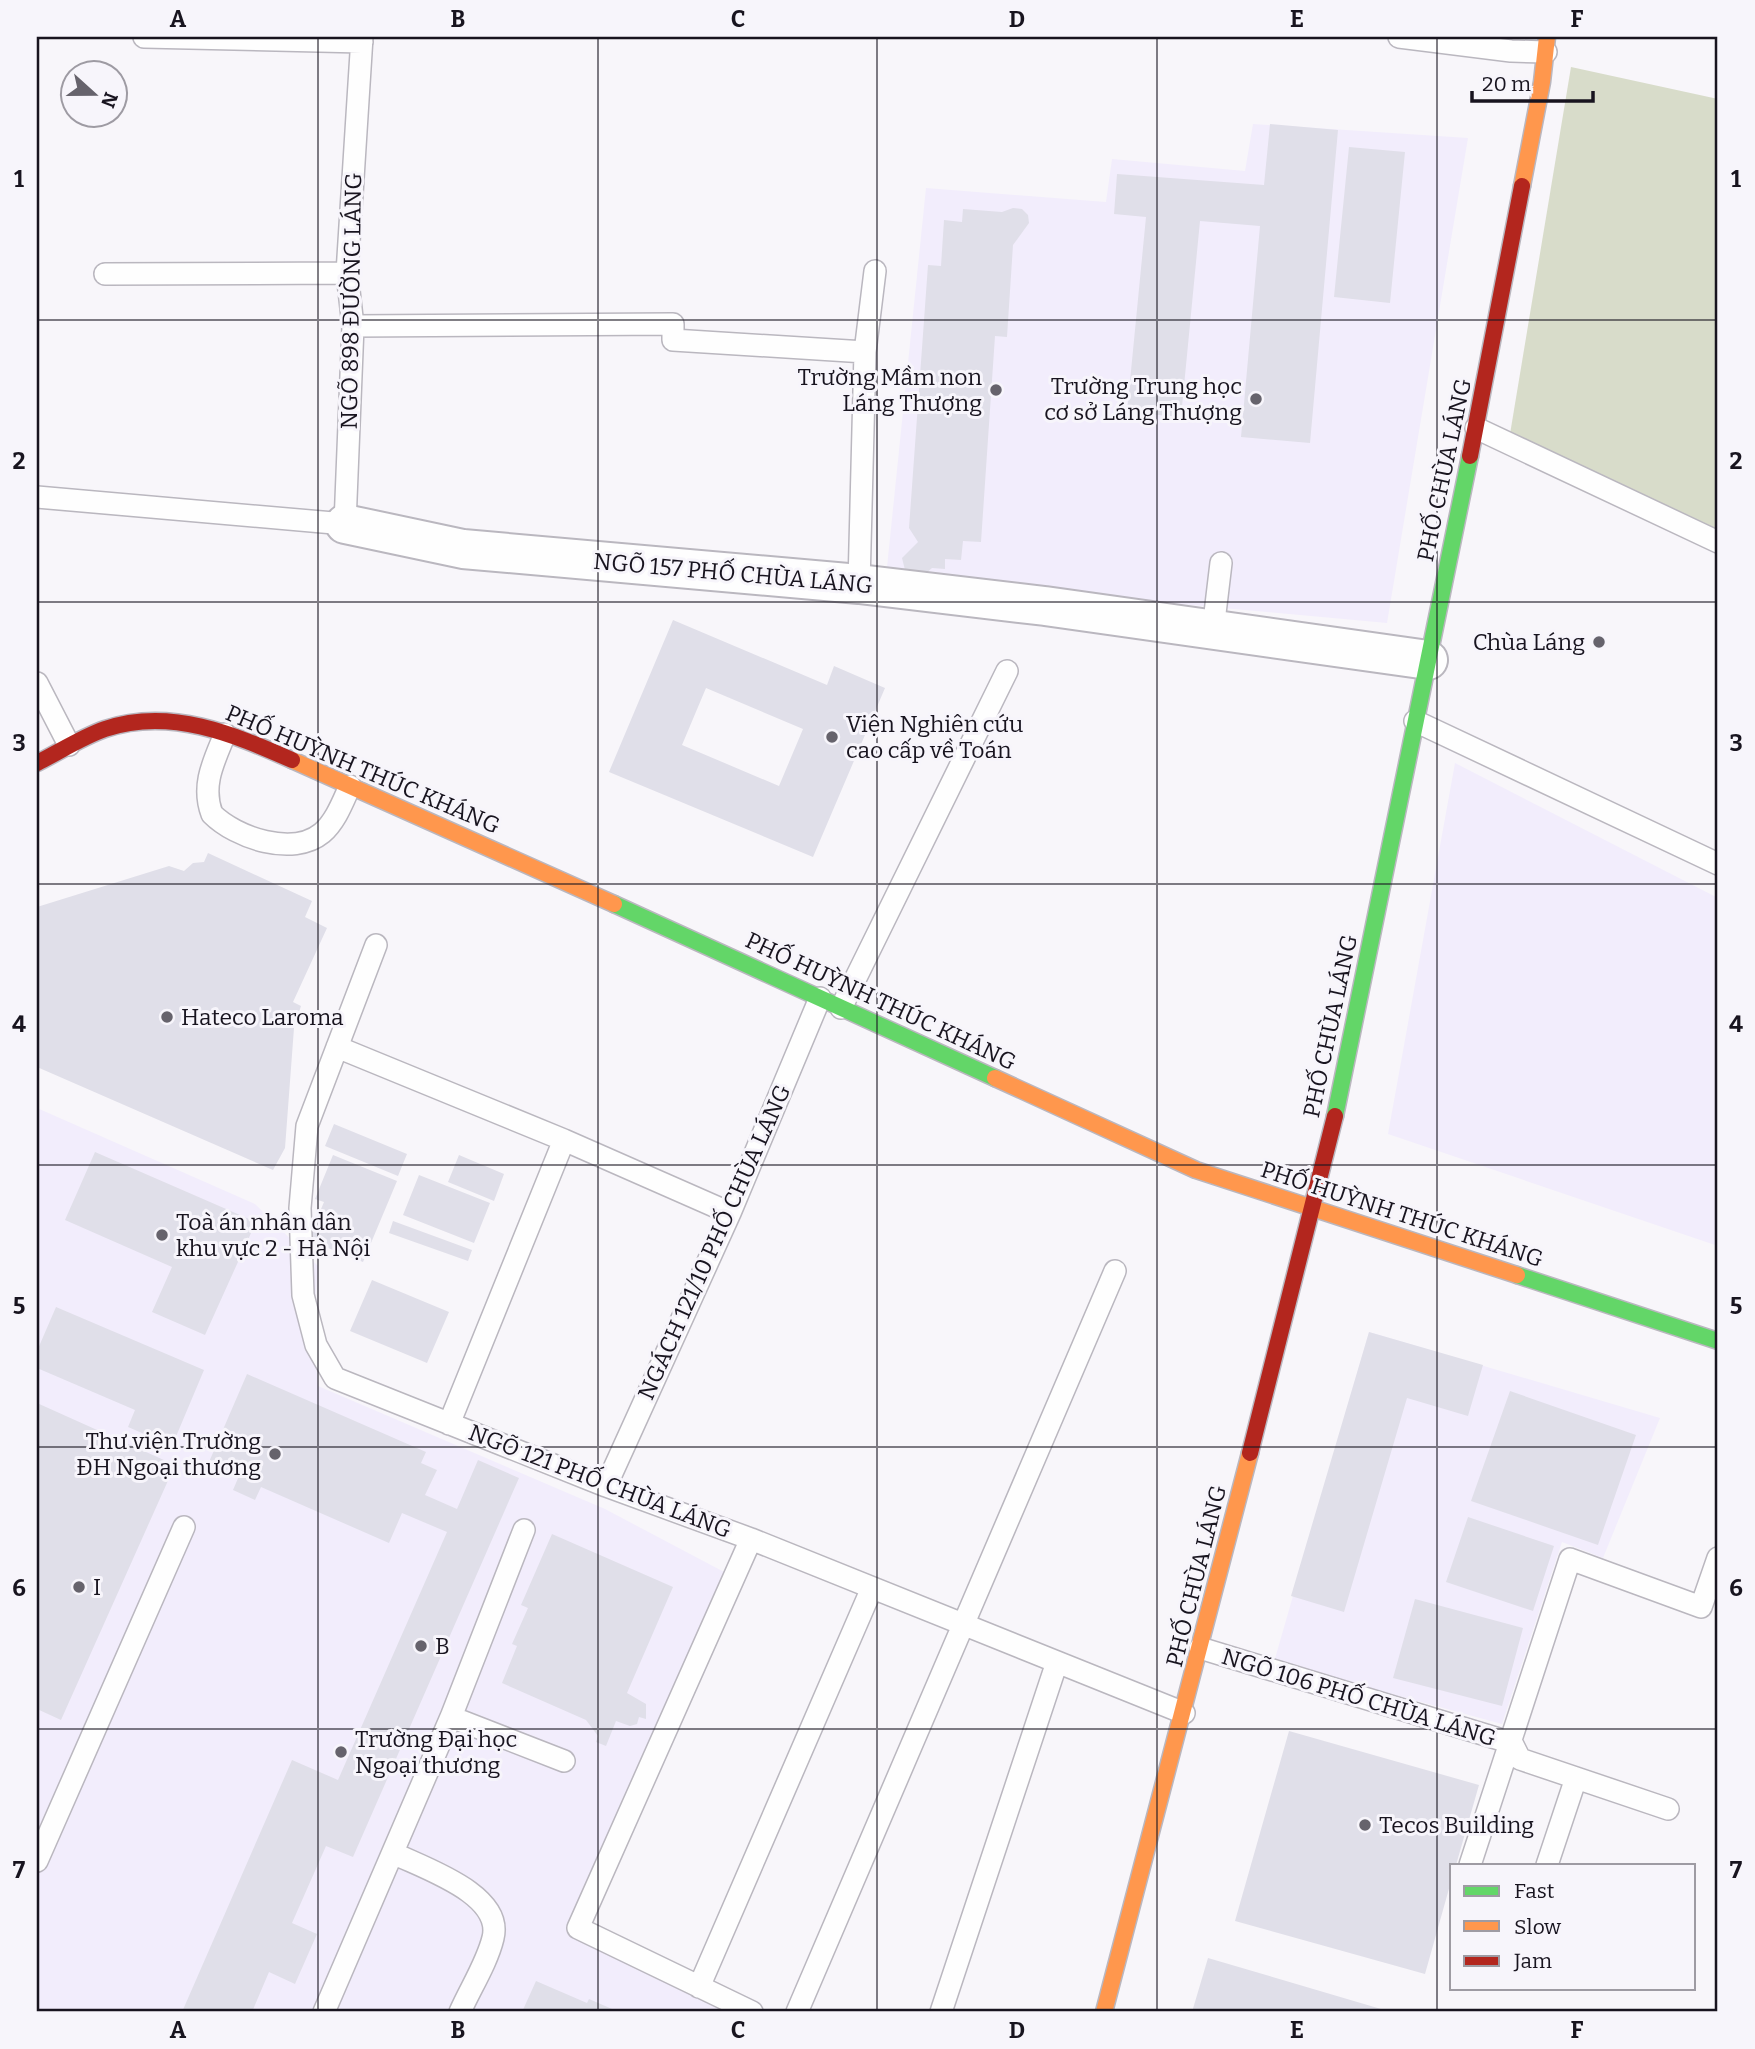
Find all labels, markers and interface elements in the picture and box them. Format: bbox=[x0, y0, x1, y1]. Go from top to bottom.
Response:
text: A bbox=[170, 5, 187, 33]
text: B bbox=[451, 5, 465, 33]
text: C bbox=[731, 5, 745, 33]
text: D bbox=[1009, 5, 1025, 33]
text: E bbox=[1290, 5, 1304, 33]
text: F bbox=[1571, 5, 1584, 33]
north arrow bbox=[60, 60, 130, 130]
scale bar bbox=[1472, 60, 1592, 104]
text: 20 m bbox=[1482, 71, 1531, 97]
text: N bbox=[96, 89, 123, 111]
text: 1 bbox=[14, 165, 24, 193]
text: 1 bbox=[1731, 165, 1741, 193]
street label: NGÕ 898 ĐƯỜNG LÁNG bbox=[335, 172, 367, 430]
place label: Trường Mầm non Láng Thượng bbox=[798, 363, 982, 417]
place label: Trường Trung học cơ sở Láng Thượng bbox=[1044, 372, 1242, 426]
street label: PHỐ CHÙA LÁNG bbox=[1410, 376, 1477, 564]
marker: Trường Mầm non Láng Thượng bbox=[988, 382, 1004, 398]
marker: Trường Trung học cơ sở Láng Thượng bbox=[1248, 391, 1264, 407]
text: 2 bbox=[13, 447, 26, 475]
text: 2 bbox=[1730, 447, 1743, 475]
street label: NGÕ 157 PHỐ CHÙA LÁNG bbox=[592, 546, 874, 599]
place label: Chùa Láng bbox=[1473, 628, 1585, 656]
marker: Chùa Láng bbox=[1591, 634, 1607, 650]
street label: PHỐ HUỲNH THÚC KHÁNG bbox=[222, 698, 505, 840]
place label: Viện Nghiên cứu cao cấp về Toán bbox=[846, 710, 1023, 764]
text: 3 bbox=[12, 729, 26, 757]
marker: Viện Nghiên cứu cao cấp về Toán bbox=[824, 729, 840, 745]
text: 3 bbox=[1729, 729, 1743, 757]
street label: PHỐ HUỲNH THÚC KHÁNG bbox=[741, 925, 1021, 1076]
street label: PHỐ CHÙA LÁNG bbox=[1296, 932, 1363, 1120]
place label: Hateco Laroma bbox=[181, 1003, 344, 1031]
marker: Hateco Laroma bbox=[159, 1009, 175, 1025]
text: 4 bbox=[12, 1010, 26, 1038]
text: 4 bbox=[1729, 1010, 1743, 1038]
street label: NGÁCH 121/10 PHỐ CHÙA LÁNG bbox=[631, 1080, 796, 1404]
street label: PHỐ HUỲNH THÚC KHÁNG bbox=[1257, 1154, 1547, 1273]
place label: Toà án nhân dân khu vực 2 - Hà Nội bbox=[176, 1208, 370, 1262]
marker: Toà án nhân dân khu vực 2 - Hà Nội bbox=[154, 1227, 170, 1243]
text: 5 bbox=[13, 1292, 25, 1320]
text: 5 bbox=[1730, 1292, 1742, 1320]
street label: NGÕ 121 PHỐ CHÙA LÁNG bbox=[465, 1417, 736, 1544]
place label: Thư viện Trường ĐH Ngoại thương bbox=[76, 1427, 261, 1481]
marker: Thư viện Trường ĐH Ngoại thương bbox=[267, 1446, 283, 1462]
street label: PHỐ CHÙA LÁNG bbox=[1159, 1482, 1232, 1670]
place label: I bbox=[93, 1573, 101, 1601]
text: 6 bbox=[12, 1574, 26, 1602]
text: 6 bbox=[1729, 1574, 1743, 1602]
marker: I bbox=[71, 1579, 87, 1595]
place label: B bbox=[435, 1632, 450, 1660]
marker: B bbox=[413, 1638, 429, 1654]
street label: NGÕ 106 PHỐ CHÙA LÁNG bbox=[1218, 1641, 1500, 1752]
place label: Trường Đại học Ngoại thương bbox=[355, 1725, 517, 1779]
marker: Trường Đại học Ngoại thương bbox=[333, 1744, 349, 1760]
place label: Tecos Building bbox=[1379, 1811, 1534, 1839]
marker: Tecos Building bbox=[1357, 1817, 1373, 1833]
text: 7 bbox=[13, 1856, 26, 1884]
text: 7 bbox=[1730, 1856, 1743, 1884]
legend bbox=[1450, 1864, 1696, 1990]
text: Fast bbox=[1514, 1878, 1555, 1904]
text: Slow bbox=[1514, 1914, 1561, 1940]
text: Jam bbox=[1513, 1948, 1552, 1974]
text: A bbox=[170, 2016, 187, 2044]
text: B bbox=[451, 2016, 465, 2044]
text: C bbox=[731, 2016, 745, 2044]
text: D bbox=[1009, 2016, 1025, 2044]
text: E bbox=[1290, 2016, 1304, 2044]
text: F bbox=[1571, 2016, 1584, 2044]

